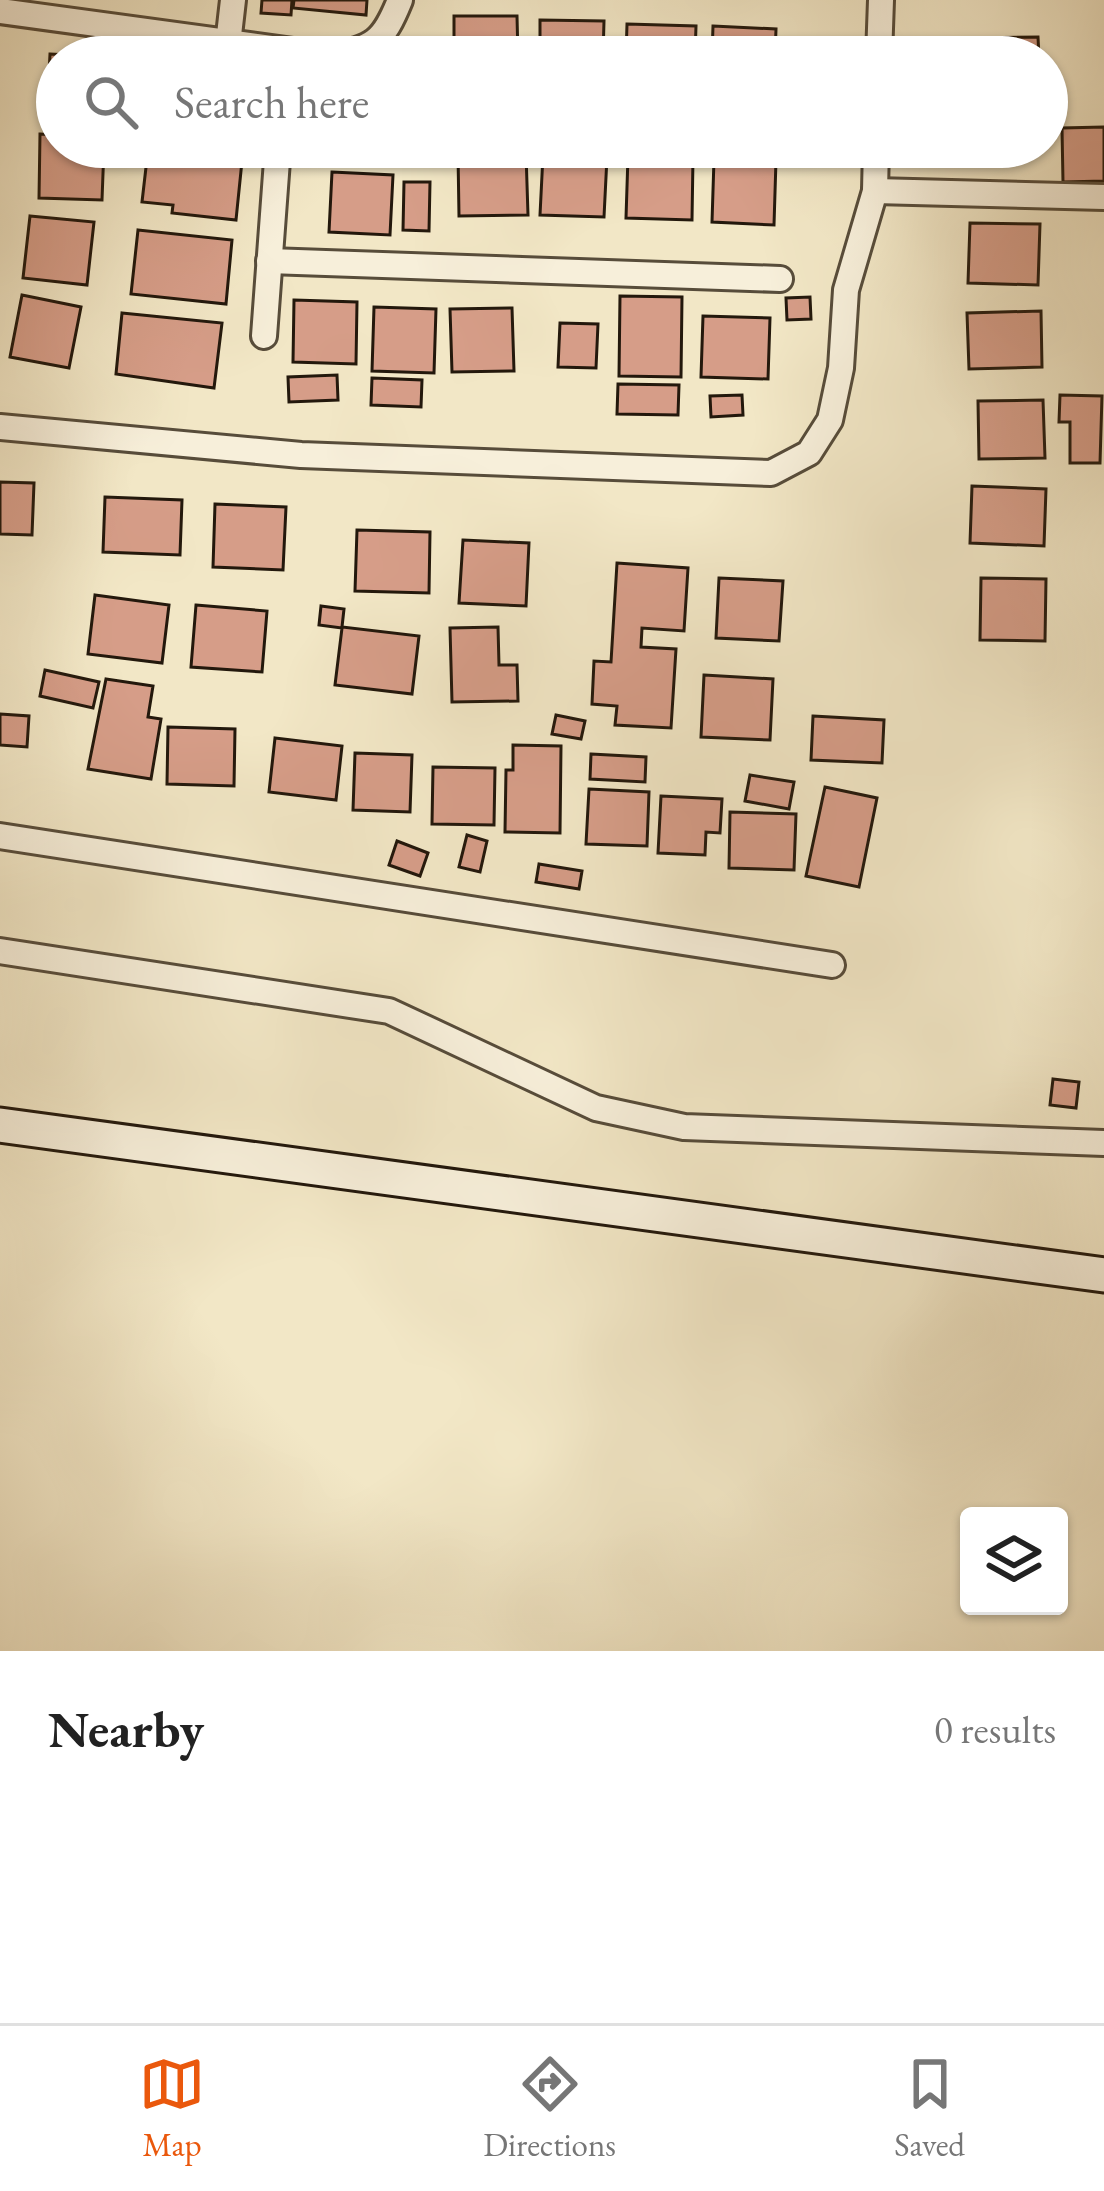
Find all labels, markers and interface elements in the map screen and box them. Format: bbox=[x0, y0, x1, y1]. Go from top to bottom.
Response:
search box bbox=[36, 36, 1068, 168]
icon: search bbox=[78, 69, 144, 135]
text: Search here bbox=[174, 73, 369, 131]
map controls bbox=[960, 1507, 1068, 1615]
button: layers bbox=[960, 1507, 1068, 1615]
text: Nearby bbox=[48, 1696, 204, 1762]
text: 0 results bbox=[934, 1704, 1056, 1755]
tab: Map bbox=[139, 2051, 205, 2166]
tab: Directions bbox=[483, 2051, 616, 2166]
tab: Saved bbox=[894, 2051, 965, 2166]

